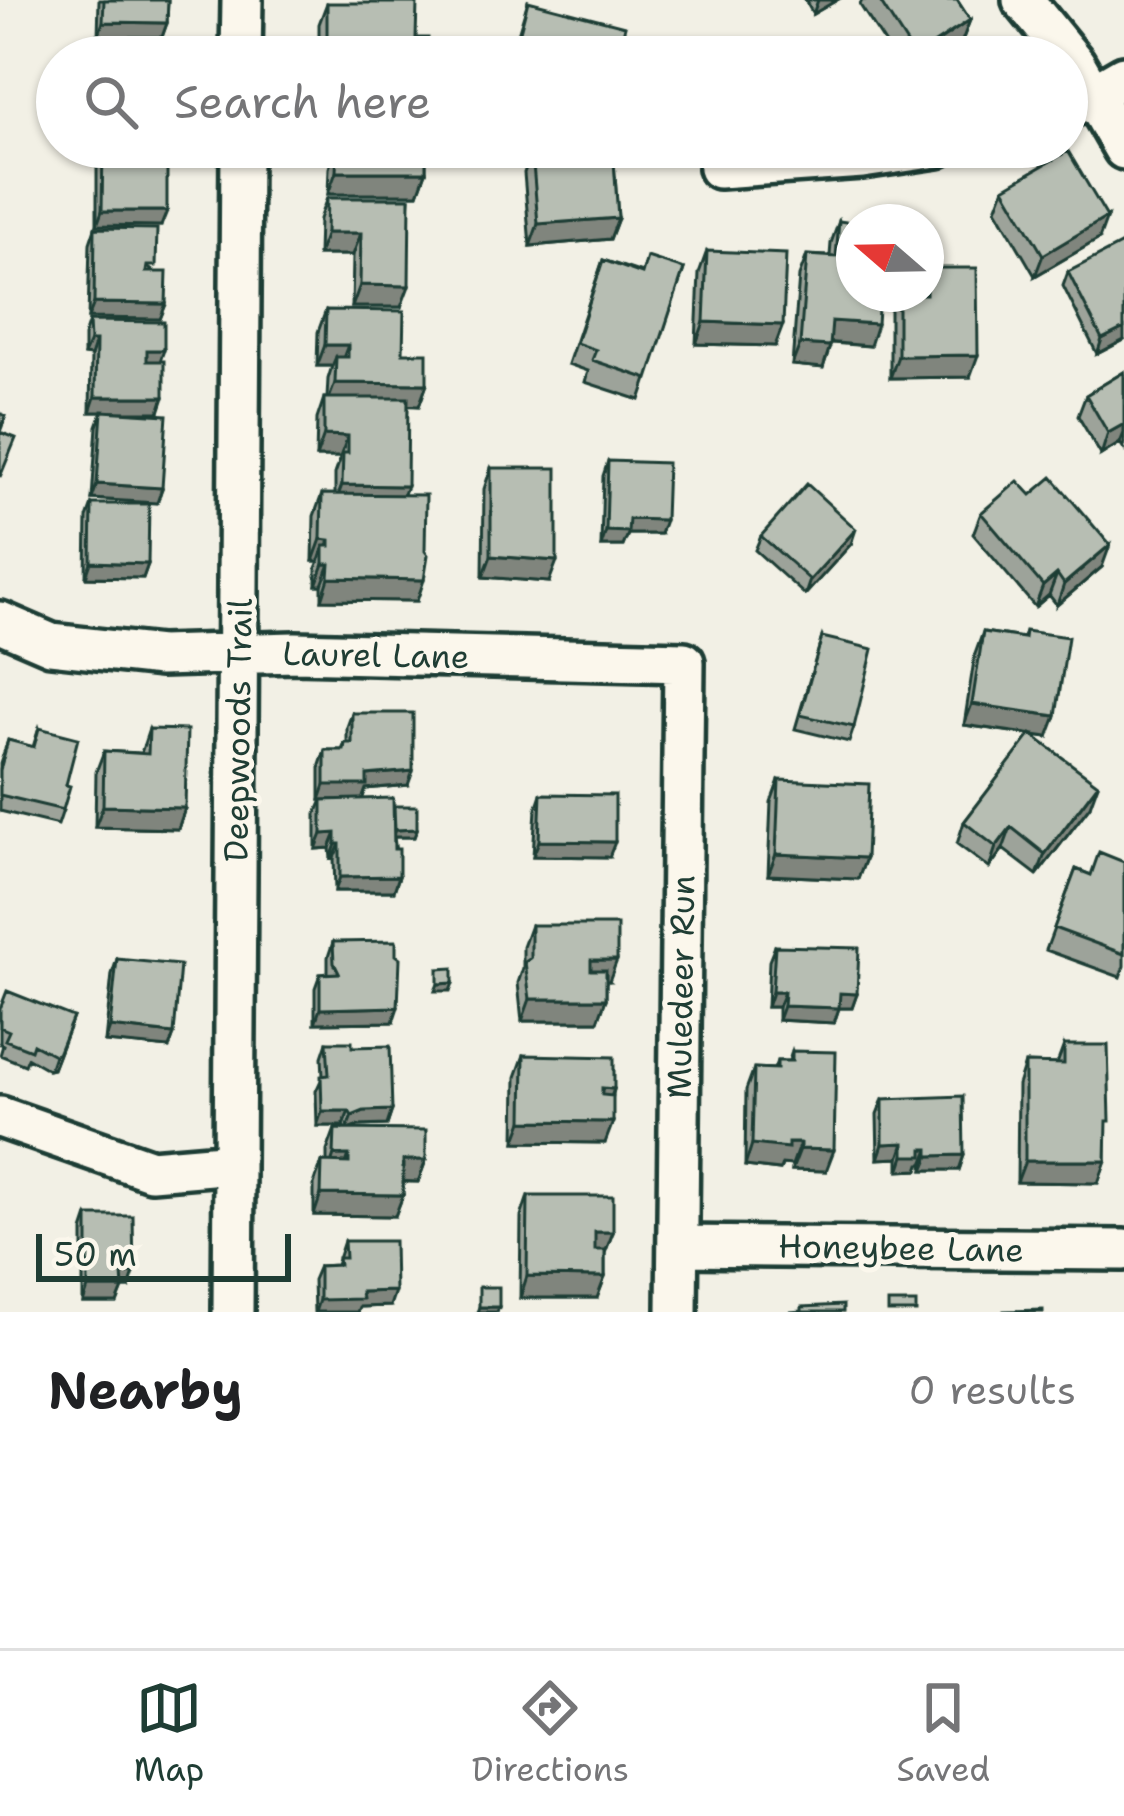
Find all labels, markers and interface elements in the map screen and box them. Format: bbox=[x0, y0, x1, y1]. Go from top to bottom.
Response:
search box bbox=[36, 36, 1088, 168]
icon: search bbox=[78, 69, 144, 135]
text: Search here bbox=[174, 72, 431, 132]
north arrow bbox=[836, 204, 944, 312]
street label: Deepwoods Trail bbox=[213, 598, 263, 862]
street label: Laurel Lane bbox=[282, 631, 470, 679]
street label: Muledeer Run bbox=[657, 875, 705, 1099]
street label: Honeybee Lane bbox=[778, 1223, 1024, 1273]
scale bar bbox=[36, 1228, 291, 1281]
text: 50 m bbox=[54, 1232, 137, 1277]
text: Nearby bbox=[48, 1356, 243, 1424]
text: 0 results bbox=[909, 1364, 1076, 1416]
tab: Map bbox=[134, 1675, 204, 1792]
tab: Directions bbox=[472, 1675, 629, 1792]
tab: Saved bbox=[897, 1675, 990, 1792]

